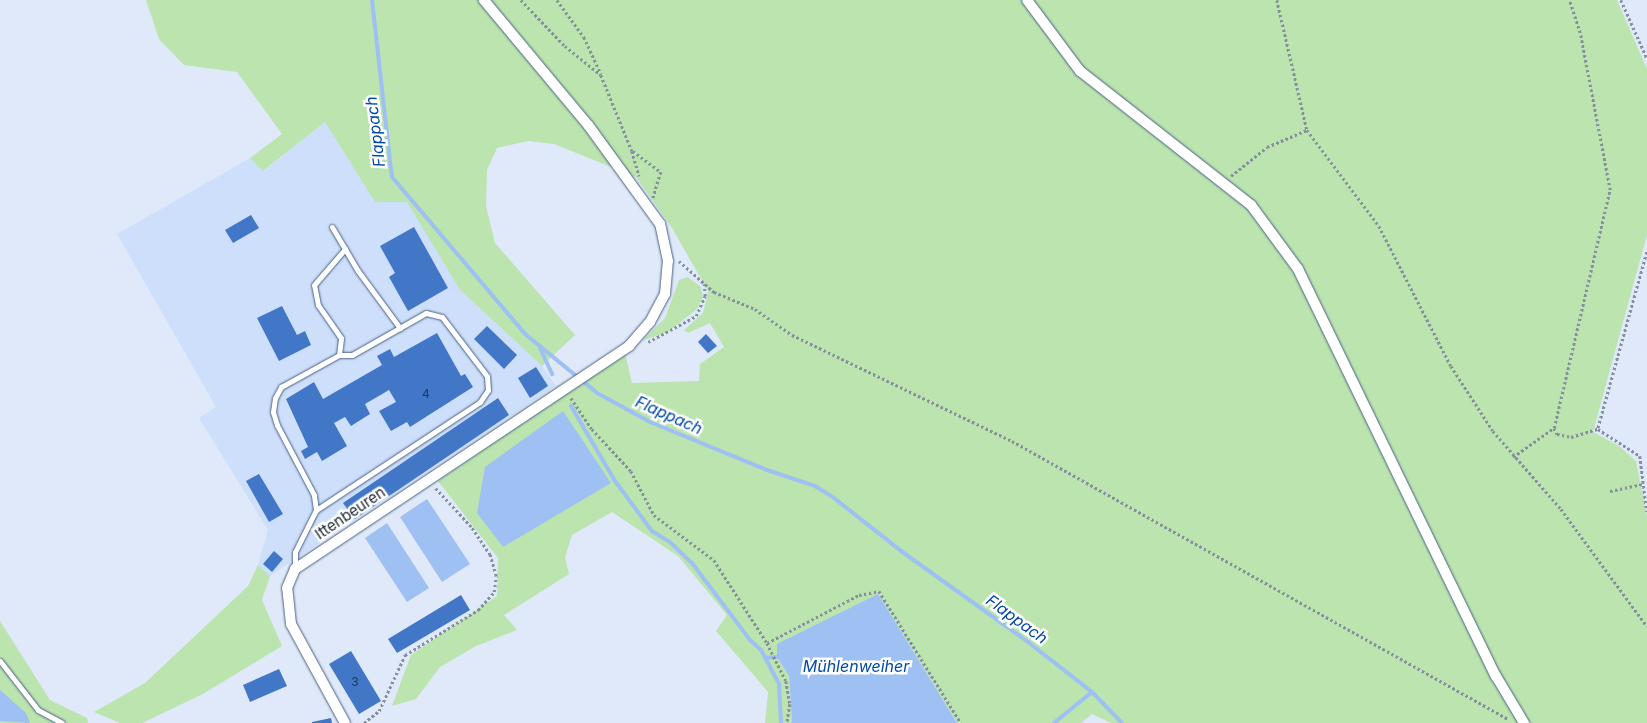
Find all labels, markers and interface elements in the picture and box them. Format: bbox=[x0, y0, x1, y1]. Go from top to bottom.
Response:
water label: Flappach bbox=[361, 96, 389, 168]
house number: 4 bbox=[422, 387, 430, 401]
water label: Flappach bbox=[633, 392, 705, 438]
street label: Ittenbeuren bbox=[311, 483, 389, 543]
water label: Flappach bbox=[983, 590, 1051, 648]
water label: Mühlenweiher bbox=[803, 656, 909, 676]
house number: 3 bbox=[351, 675, 359, 689]

